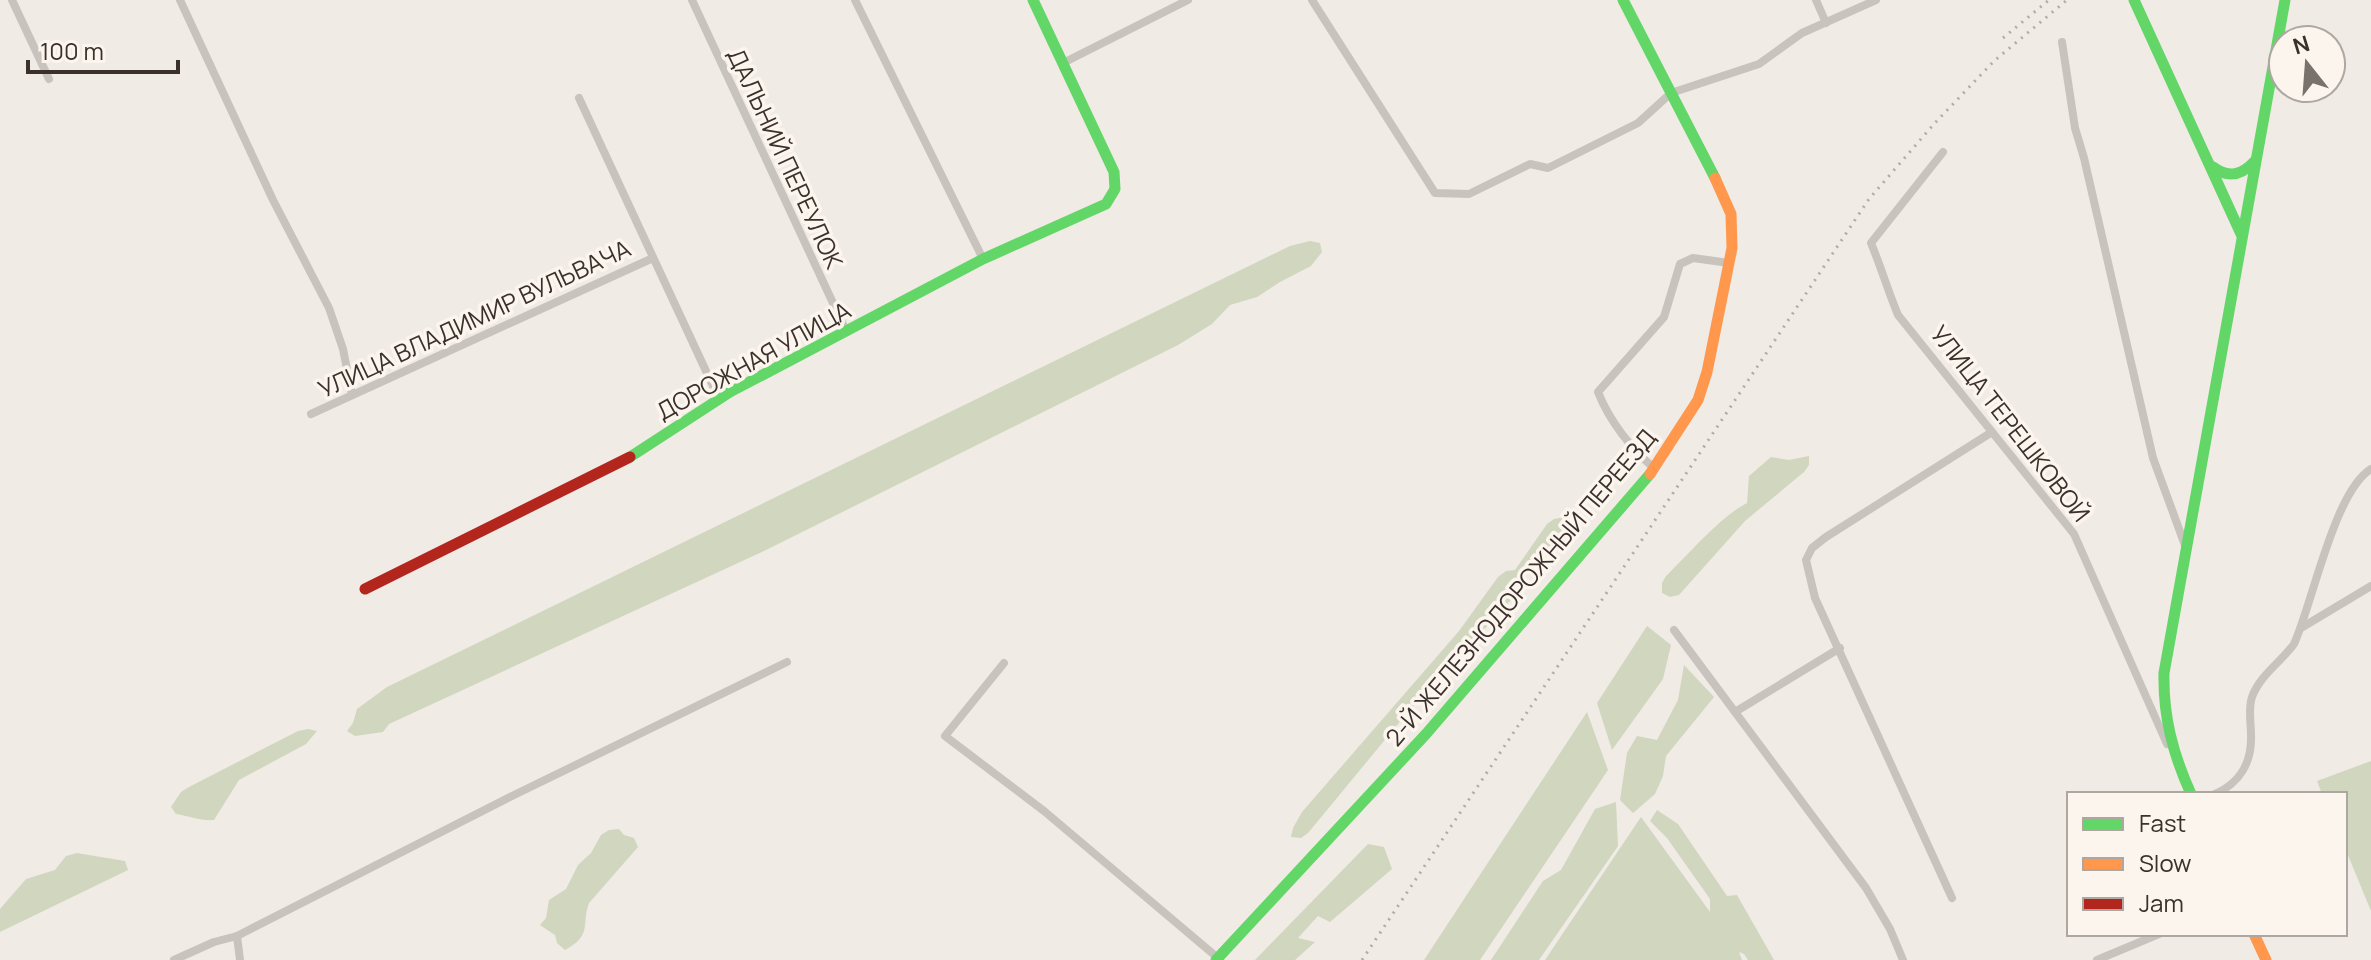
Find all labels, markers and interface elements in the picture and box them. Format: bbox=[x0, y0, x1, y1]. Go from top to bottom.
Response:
scale bar bbox=[28, 24, 178, 74]
north arrow bbox=[2267, 24, 2347, 104]
text: N bbox=[2289, 28, 2313, 62]
text: 100 m bbox=[40, 34, 104, 67]
street label: ДАЛЬНИЙ ПЕРЕУЛОК bbox=[720, 42, 852, 274]
street label: УЛИЦА ВЛАДИМИР ВУЛЬВАЧА bbox=[313, 231, 635, 405]
street label: ДОРОЖНАЯ УЛИЦА bbox=[650, 293, 856, 427]
street label: УЛИЦА ТЕРЕШКОВОЙ bbox=[1924, 318, 2098, 528]
street label: 2-Й ЖЕЛЕЗНОДОРОЖНЫЙ ПЕРЕЕЗД bbox=[1377, 421, 1663, 753]
legend bbox=[2067, 792, 2347, 936]
text: Fast bbox=[2139, 806, 2186, 839]
text: Slow bbox=[2139, 846, 2192, 879]
text: Jam bbox=[2139, 886, 2184, 919]

